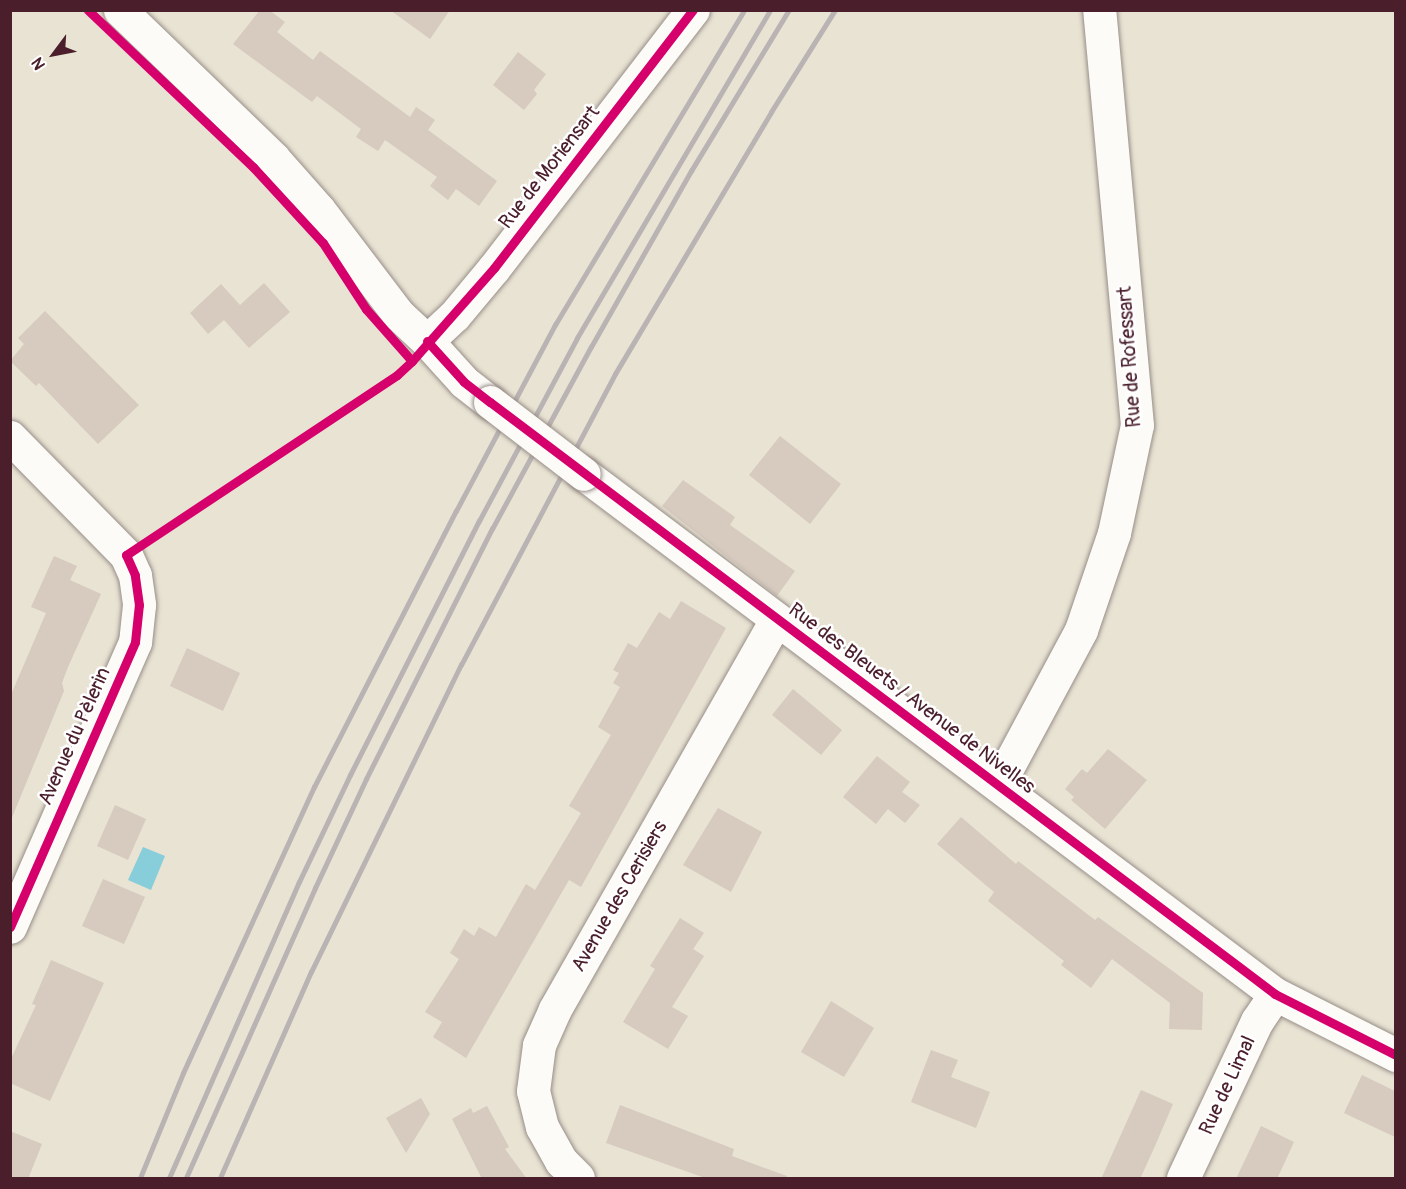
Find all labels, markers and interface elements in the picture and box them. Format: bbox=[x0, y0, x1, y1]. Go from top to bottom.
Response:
north arrow bbox=[24, 24, 84, 84]
text: N bbox=[27, 54, 50, 73]
street label: Rue de Moriensart bbox=[493, 101, 605, 233]
street label: Rue de Rofessart bbox=[1112, 286, 1146, 428]
street label: Rue des Bleuets / Avenue de Nivelles bbox=[784, 597, 1040, 799]
street label: Avenue du Pèlerin bbox=[33, 663, 115, 809]
street label: Avenue des Cerisiers bbox=[566, 816, 672, 976]
street label: Rue de Limal bbox=[1194, 1032, 1260, 1138]

